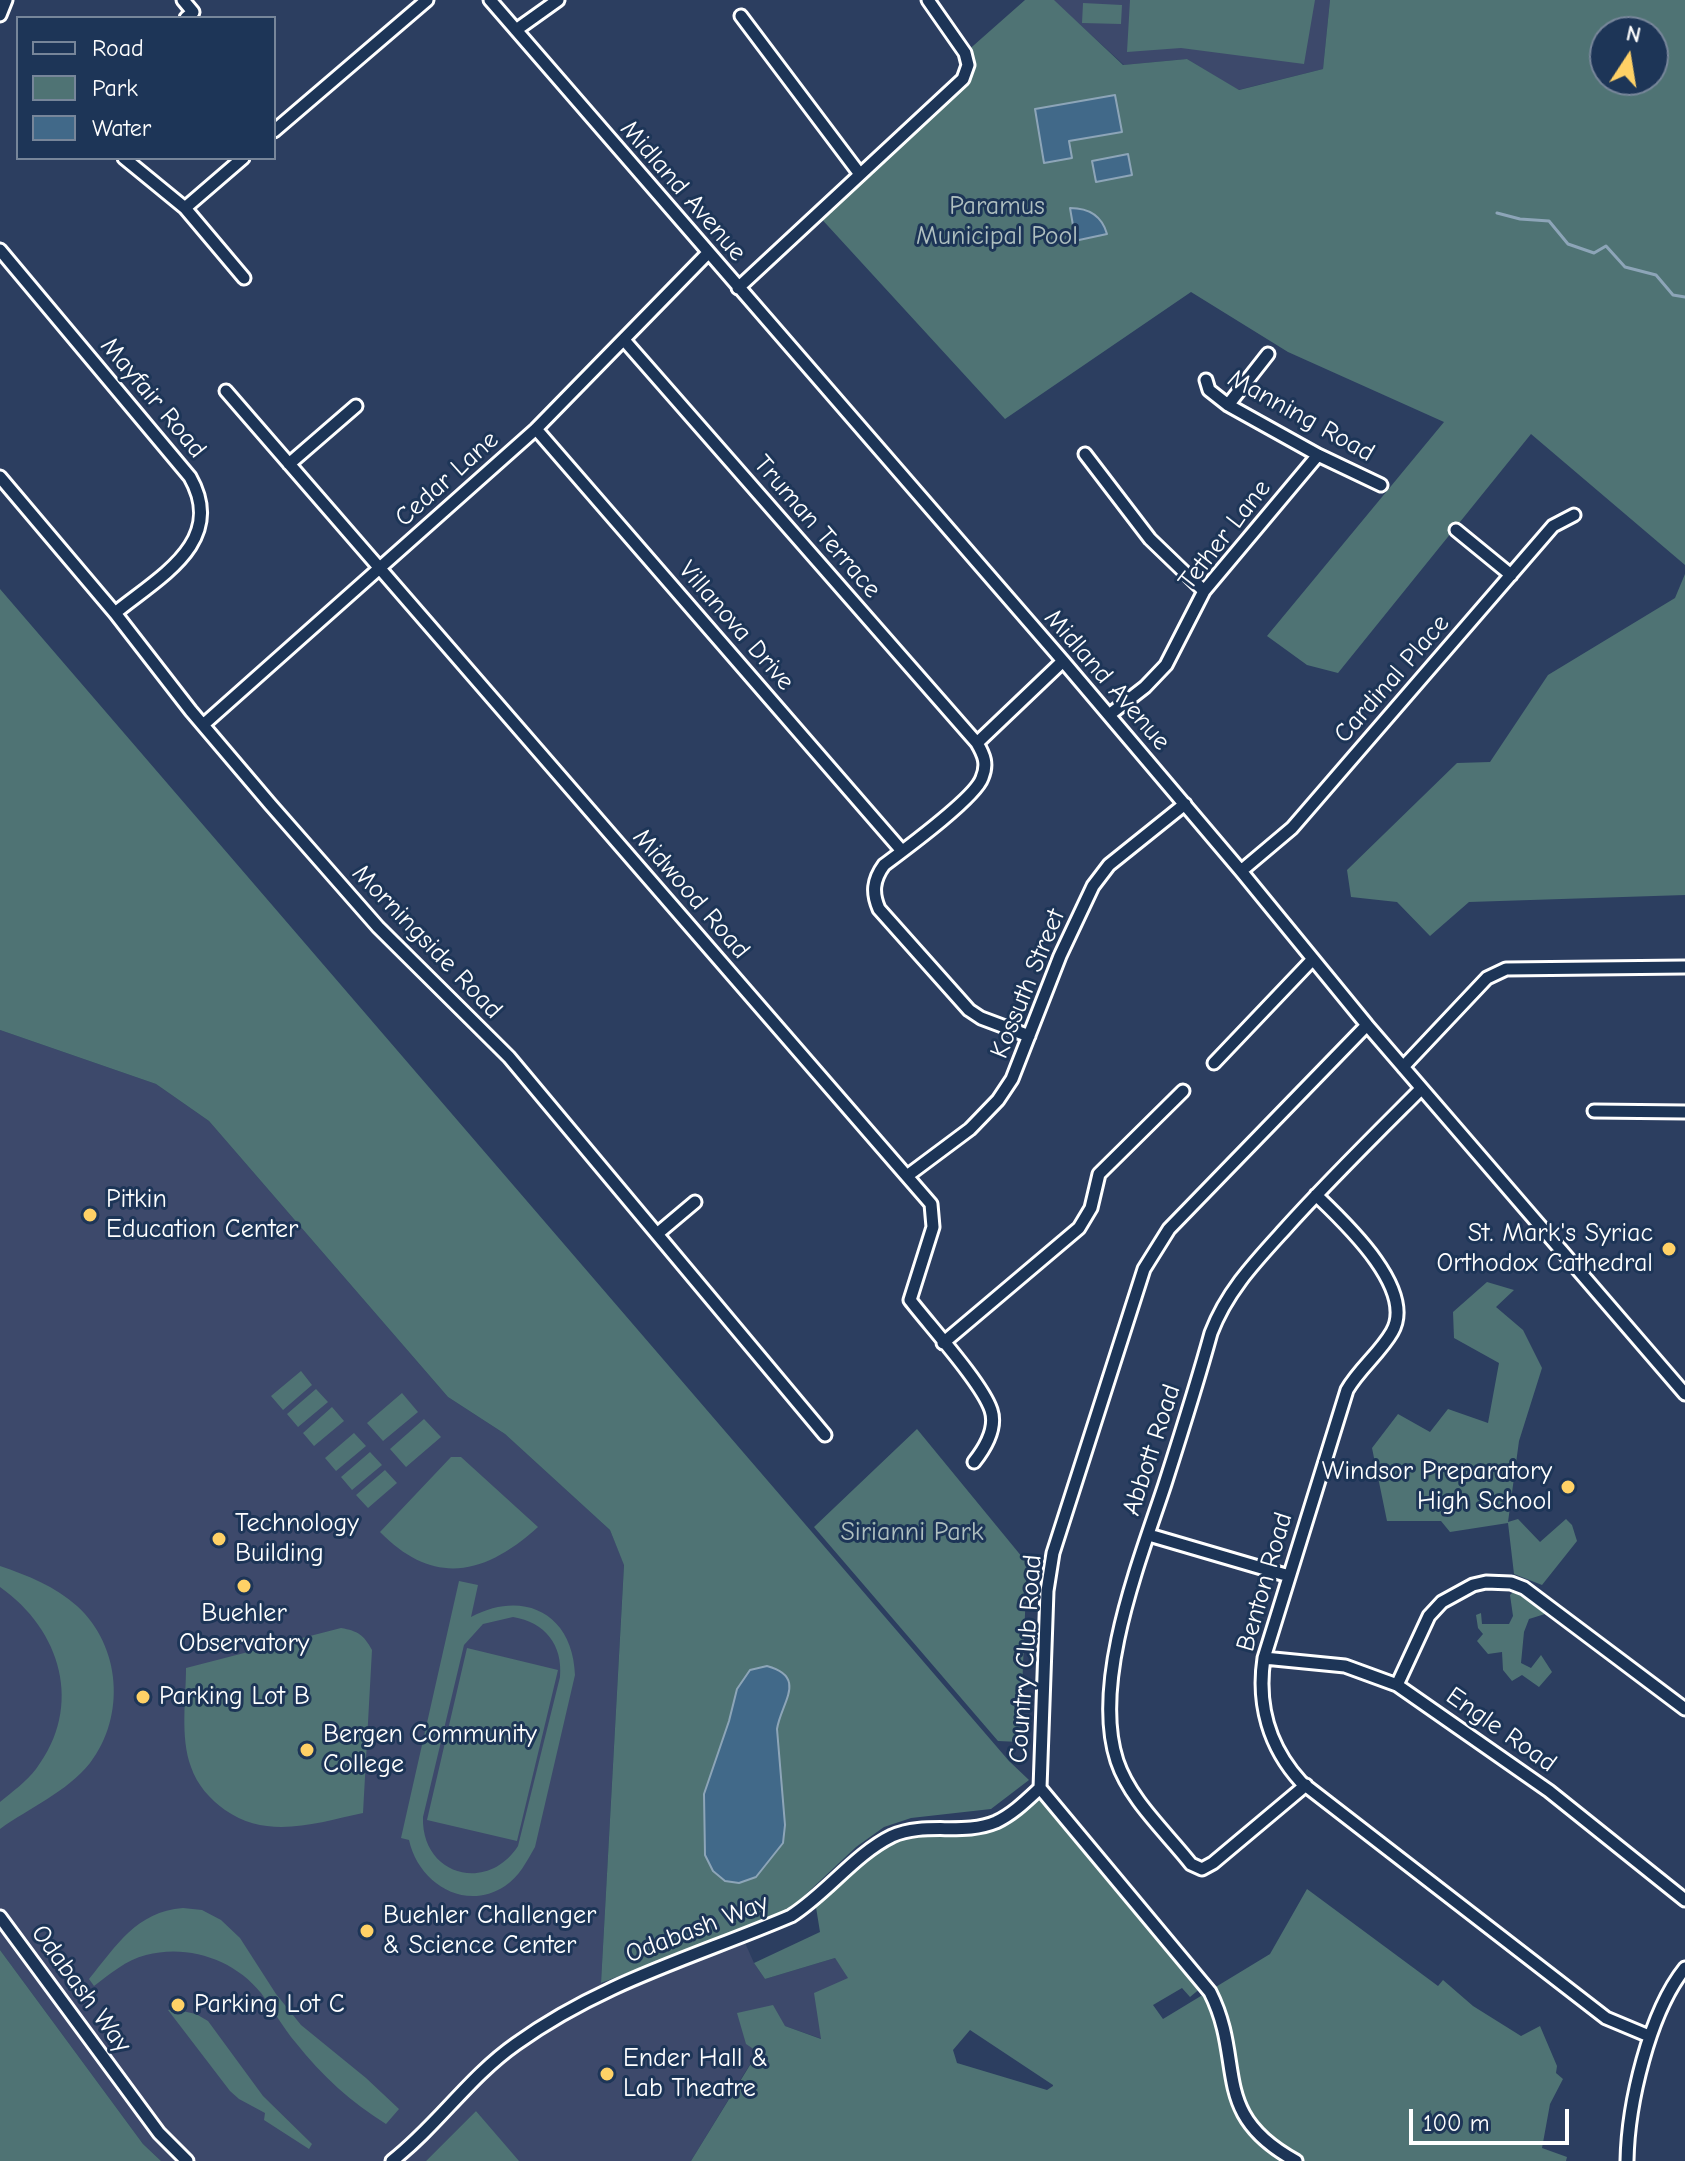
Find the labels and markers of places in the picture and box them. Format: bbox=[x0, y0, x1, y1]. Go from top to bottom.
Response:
place label: Pitkin Education Center bbox=[106, 1184, 298, 1246]
marker: Pitkin Education Center bbox=[81, 1206, 99, 1224]
place label: St. Mark's Syriac Orthodox Cathedral bbox=[1436, 1218, 1653, 1280]
marker: St. Mark's Syriac Orthodox Cathedral bbox=[1660, 1240, 1678, 1258]
place label: Windsor Preparatory High School bbox=[1322, 1456, 1552, 1518]
marker: Windsor Preparatory High School bbox=[1559, 1478, 1577, 1496]
place label: Technology Building bbox=[235, 1508, 359, 1570]
marker: Technology Building bbox=[210, 1530, 228, 1548]
marker: Buehler Observatory bbox=[235, 1577, 253, 1595]
place label: Buehler Observatory bbox=[179, 1598, 309, 1660]
place label: Parking Lot B bbox=[159, 1681, 310, 1713]
marker: Parking Lot B bbox=[134, 1688, 152, 1706]
place label: Bergen Community College bbox=[323, 1719, 537, 1780]
marker: Bergen Community College bbox=[298, 1741, 316, 1759]
place label: Buehler Challenger & Science Center bbox=[383, 1900, 596, 1962]
marker: Buehler Challenger & Science Center bbox=[358, 1922, 376, 1940]
place label: Parking Lot C bbox=[194, 1989, 345, 2021]
marker: Parking Lot C bbox=[169, 1996, 187, 2014]
place label: Ender Hall & Lab Theatre bbox=[623, 2043, 768, 2104]
marker: Ender Hall & Lab Theatre bbox=[598, 2065, 616, 2083]

